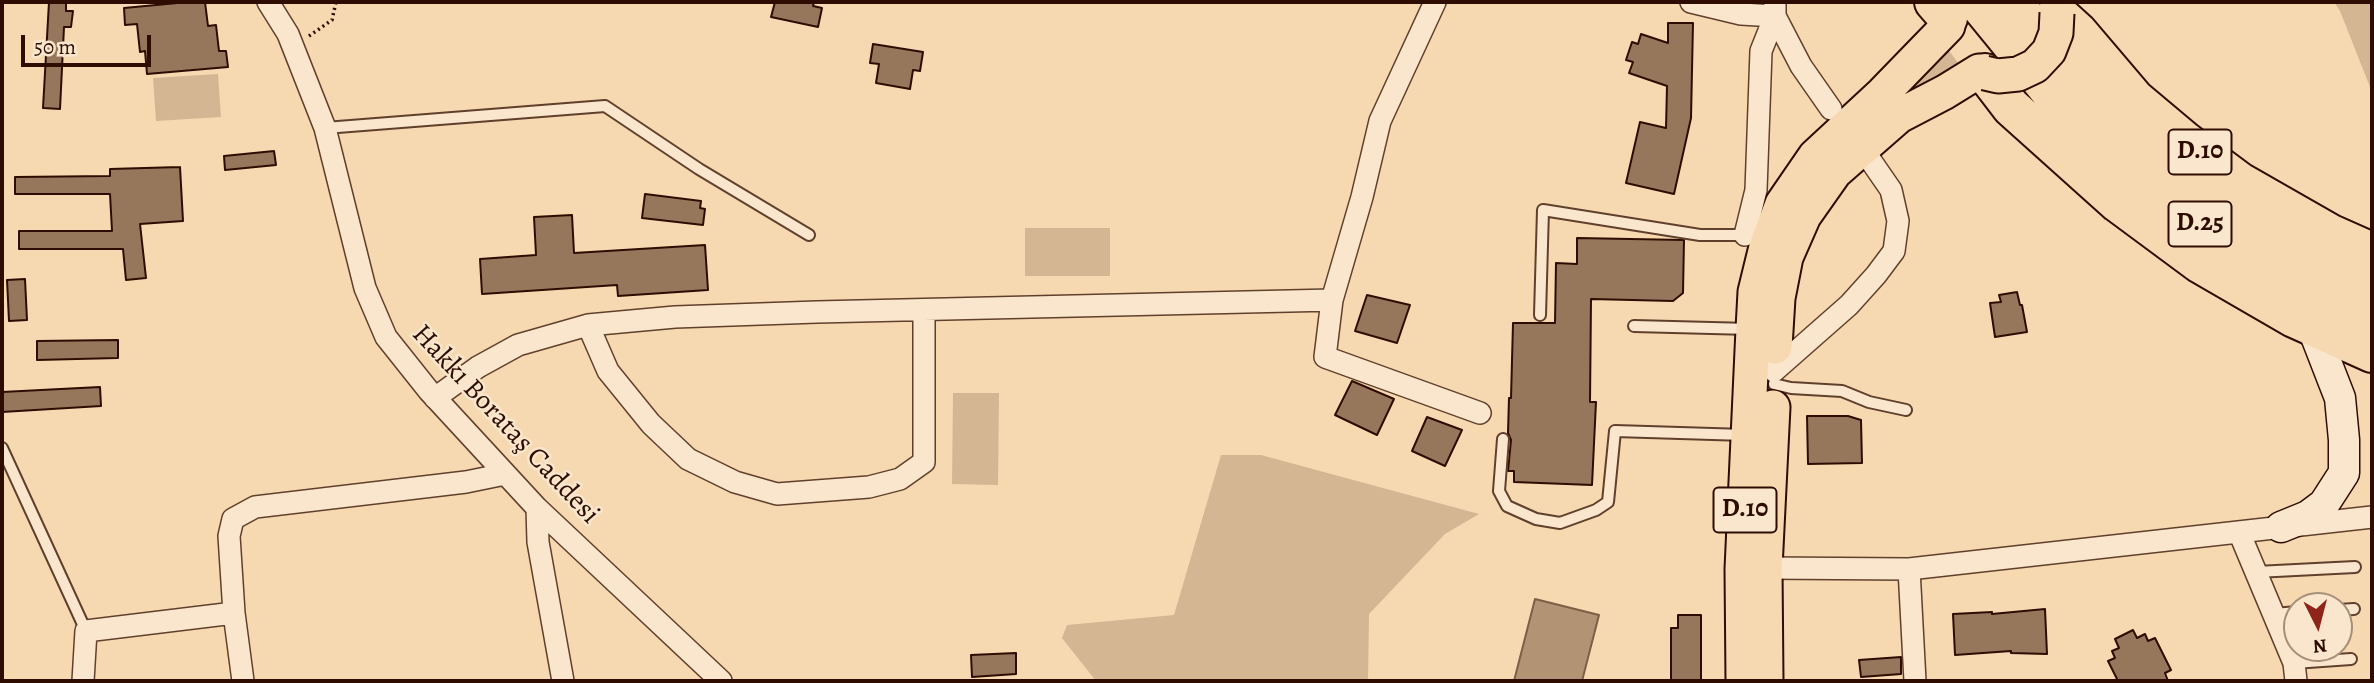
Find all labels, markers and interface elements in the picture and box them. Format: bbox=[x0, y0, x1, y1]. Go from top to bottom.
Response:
scale bar bbox=[24, 21, 154, 65]
text: 50 m bbox=[34, 33, 76, 61]
road number: D.10 bbox=[2168, 130, 2232, 174]
road number: D.25 bbox=[2168, 202, 2232, 246]
street label: Hakkı Borataş Caddesi bbox=[404, 318, 606, 532]
road number: D.10 bbox=[1714, 488, 1776, 532]
north arrow bbox=[2283, 592, 2353, 662]
text: N bbox=[2312, 632, 2328, 660]

